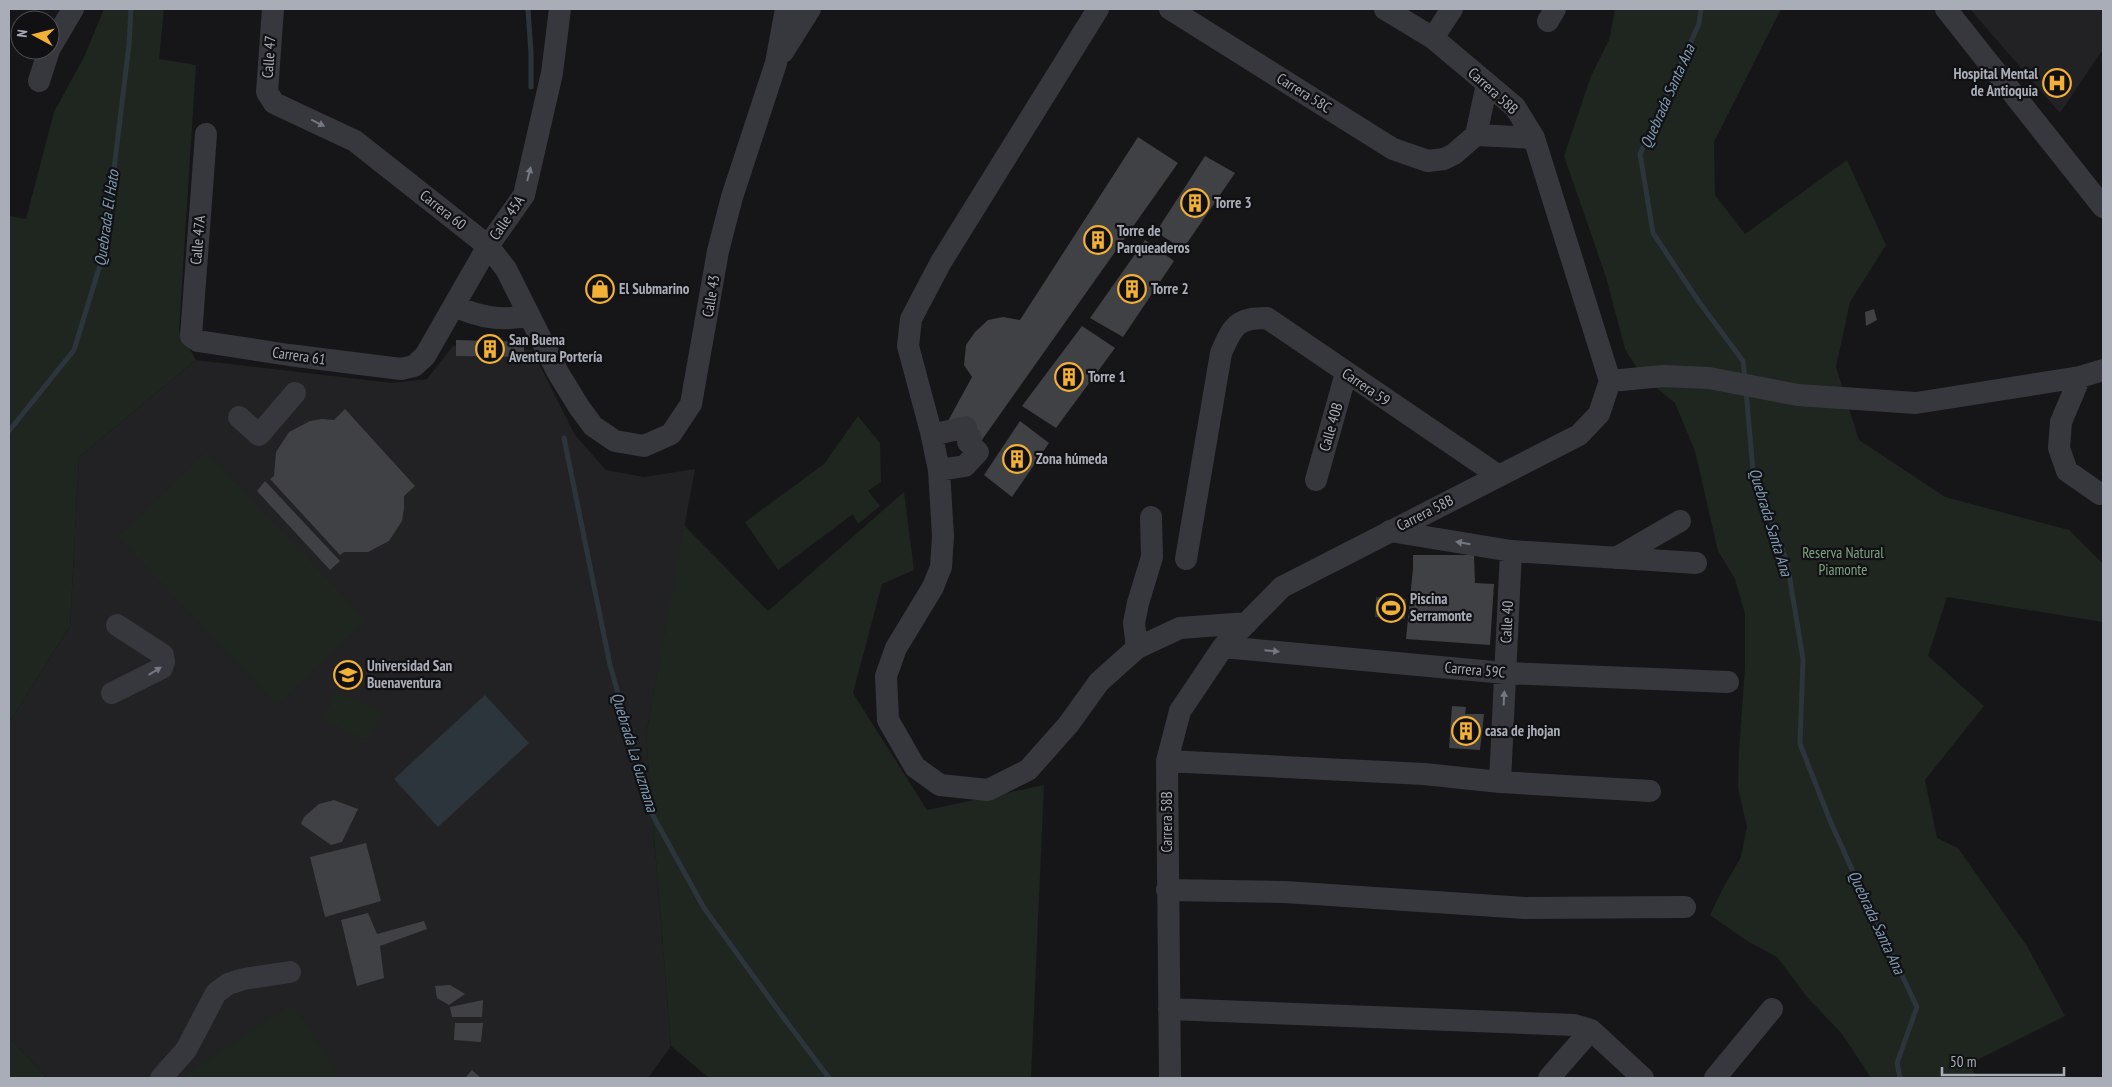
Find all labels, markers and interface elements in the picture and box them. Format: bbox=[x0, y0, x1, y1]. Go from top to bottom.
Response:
north arrow bbox=[10, 10, 60, 60]
text: N bbox=[13, 29, 31, 38]
street label: Calle 47 bbox=[258, 35, 279, 79]
water label: Quebrada Santa Ana bbox=[1635, 39, 1700, 151]
street label: Carrera 58B bbox=[1464, 63, 1522, 118]
place label: Hospital Mental de Antioquia bbox=[1953, 64, 2038, 100]
street label: Carrera 58C bbox=[1273, 68, 1335, 117]
hospital icon: Hospital Mental de Antioquia bbox=[2042, 68, 2072, 98]
one-way arrow bbox=[311, 119, 325, 127]
one-way arrow bbox=[525, 167, 533, 182]
water label: Quebrada El Hato bbox=[89, 168, 123, 267]
street label: Carrera 60 bbox=[416, 186, 471, 234]
building icon: Torre 3 bbox=[1180, 188, 1210, 218]
street label: Calle 45A bbox=[485, 191, 529, 244]
place label: Torre 3 bbox=[1214, 193, 1252, 212]
street label: Calle 47A bbox=[186, 214, 209, 265]
place label: Torre de Parqueaderos bbox=[1117, 221, 1190, 257]
building icon: Torre de Parqueaderos bbox=[1083, 225, 1113, 255]
street label: Calle 43 bbox=[698, 273, 723, 318]
shop icon: El Submarino bbox=[585, 274, 615, 304]
building icon: Torre 2 bbox=[1117, 274, 1147, 304]
place label: El Submarino bbox=[619, 279, 690, 298]
place label: Torre 2 bbox=[1151, 279, 1189, 298]
place label: San Buena Aventura Portería bbox=[508, 330, 602, 366]
building icon: San Buena Aventura Portería bbox=[475, 334, 505, 364]
street label: Carrera 61 bbox=[271, 342, 327, 369]
building icon: Torre 1 bbox=[1054, 362, 1084, 392]
street label: Carrera 59 bbox=[1339, 364, 1394, 410]
place label: Torre 1 bbox=[1088, 367, 1126, 386]
street label: Calle 40B bbox=[1315, 400, 1346, 453]
building icon: Zona húmeda bbox=[1002, 444, 1032, 474]
place label: Zona húmeda bbox=[1036, 449, 1108, 468]
water label: Quebrada Santa Ana bbox=[1745, 466, 1797, 580]
street label: Carrera 58B bbox=[1393, 490, 1456, 535]
one-way arrow bbox=[1454, 539, 1470, 547]
park label: Reserva Natural Piamonte bbox=[1802, 543, 1884, 579]
place label: Piscina Serramonte bbox=[1410, 589, 1472, 625]
sports icon: Piscina Serramonte bbox=[1376, 593, 1406, 623]
street label: Calle 40 bbox=[1496, 600, 1517, 644]
one-way arrow bbox=[1264, 647, 1280, 655]
place label: Universidad San Buenaventura bbox=[367, 656, 453, 692]
street label: Carrera 59C bbox=[1444, 657, 1506, 682]
school or university icon: Universidad San Buenaventura bbox=[333, 660, 363, 690]
one-way arrow bbox=[149, 666, 162, 675]
water label: Quebrada La Guzmana bbox=[607, 690, 663, 816]
one-way arrow bbox=[1500, 690, 1508, 706]
building icon: casa de jhojan bbox=[1451, 716, 1481, 746]
place label: casa de jhojan bbox=[1485, 721, 1560, 740]
street label: Carrera 58B bbox=[1157, 792, 1176, 852]
water label: Quebrada Santa Ana bbox=[1844, 867, 1910, 978]
scale bar bbox=[1942, 1044, 2064, 1076]
text: 50 m bbox=[1950, 1052, 1976, 1071]

